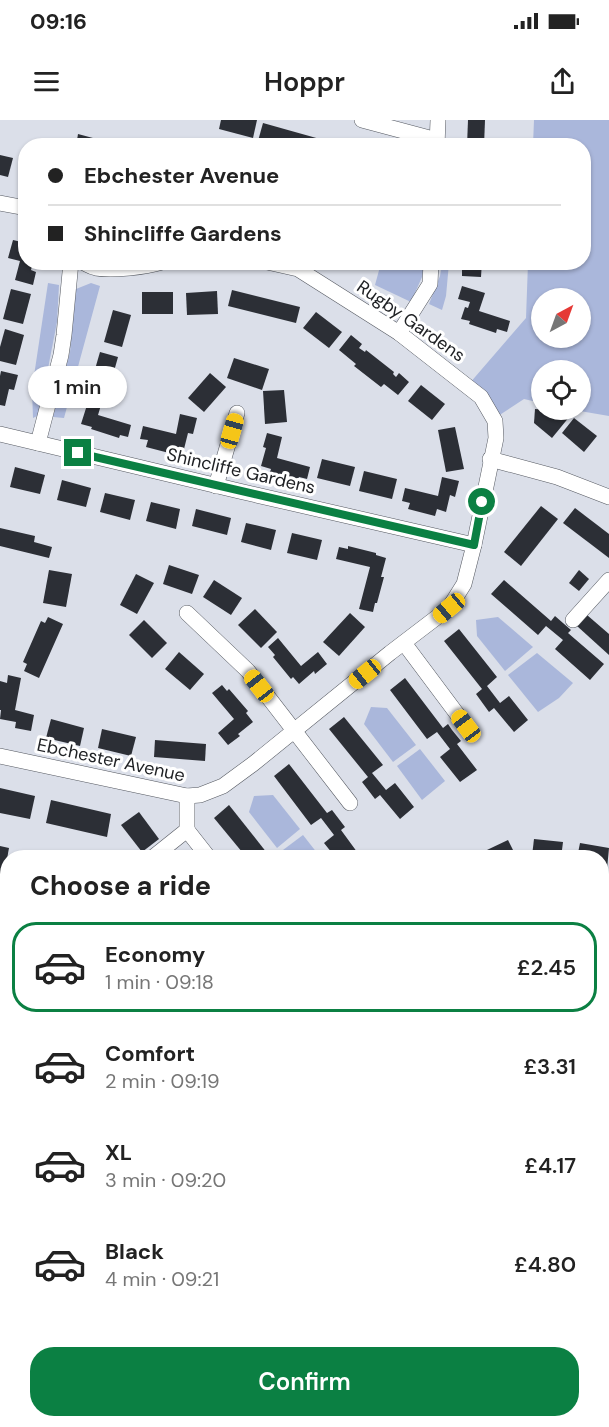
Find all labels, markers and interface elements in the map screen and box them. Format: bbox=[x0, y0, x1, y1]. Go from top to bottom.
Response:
text: 09:16 bbox=[30, 7, 87, 36]
text: Hoppr bbox=[264, 64, 345, 99]
icon: menu bbox=[30, 65, 63, 98]
icon: share bbox=[546, 65, 579, 98]
text: Ebchester Avenue bbox=[84, 161, 279, 190]
text: Shincliffe Gardens bbox=[84, 219, 282, 248]
street label: Rugby Gardens bbox=[352, 275, 470, 367]
north arrow bbox=[531, 288, 591, 348]
map controls bbox=[531, 288, 591, 420]
button: locate bbox=[531, 360, 591, 420]
callout: 1 min bbox=[28, 366, 128, 408]
text: 1 min bbox=[54, 374, 101, 400]
car bbox=[218, 411, 246, 451]
route end bbox=[64, 439, 91, 466]
street label: Shincliffe Gardens bbox=[164, 442, 318, 500]
route start bbox=[468, 488, 495, 515]
car bbox=[429, 590, 469, 626]
car bbox=[345, 656, 385, 692]
car bbox=[241, 666, 277, 706]
car bbox=[448, 706, 484, 746]
street label: Ebchester Avenue bbox=[35, 733, 187, 787]
text: Choose a ride bbox=[30, 868, 211, 903]
icon: car bbox=[33, 940, 87, 994]
text: Economy bbox=[105, 940, 205, 969]
text: £2.45 bbox=[517, 953, 576, 982]
text: 1 min · 09:18 bbox=[105, 969, 214, 995]
icon: car bbox=[33, 1039, 87, 1093]
text: Comfort bbox=[105, 1039, 195, 1068]
text: £3.31 bbox=[523, 1052, 576, 1081]
text: 2 min · 09:19 bbox=[105, 1068, 220, 1094]
icon: car bbox=[33, 1138, 87, 1192]
text: XL bbox=[105, 1138, 132, 1167]
text: £4.17 bbox=[524, 1151, 576, 1180]
text: 3 min · 09:20 bbox=[105, 1167, 226, 1193]
icon: car bbox=[33, 1237, 87, 1291]
text: Black bbox=[105, 1237, 164, 1266]
text: £4.80 bbox=[514, 1250, 576, 1279]
text: 4 min · 09:21 bbox=[105, 1266, 219, 1292]
button: Confirm bbox=[30, 1347, 579, 1416]

